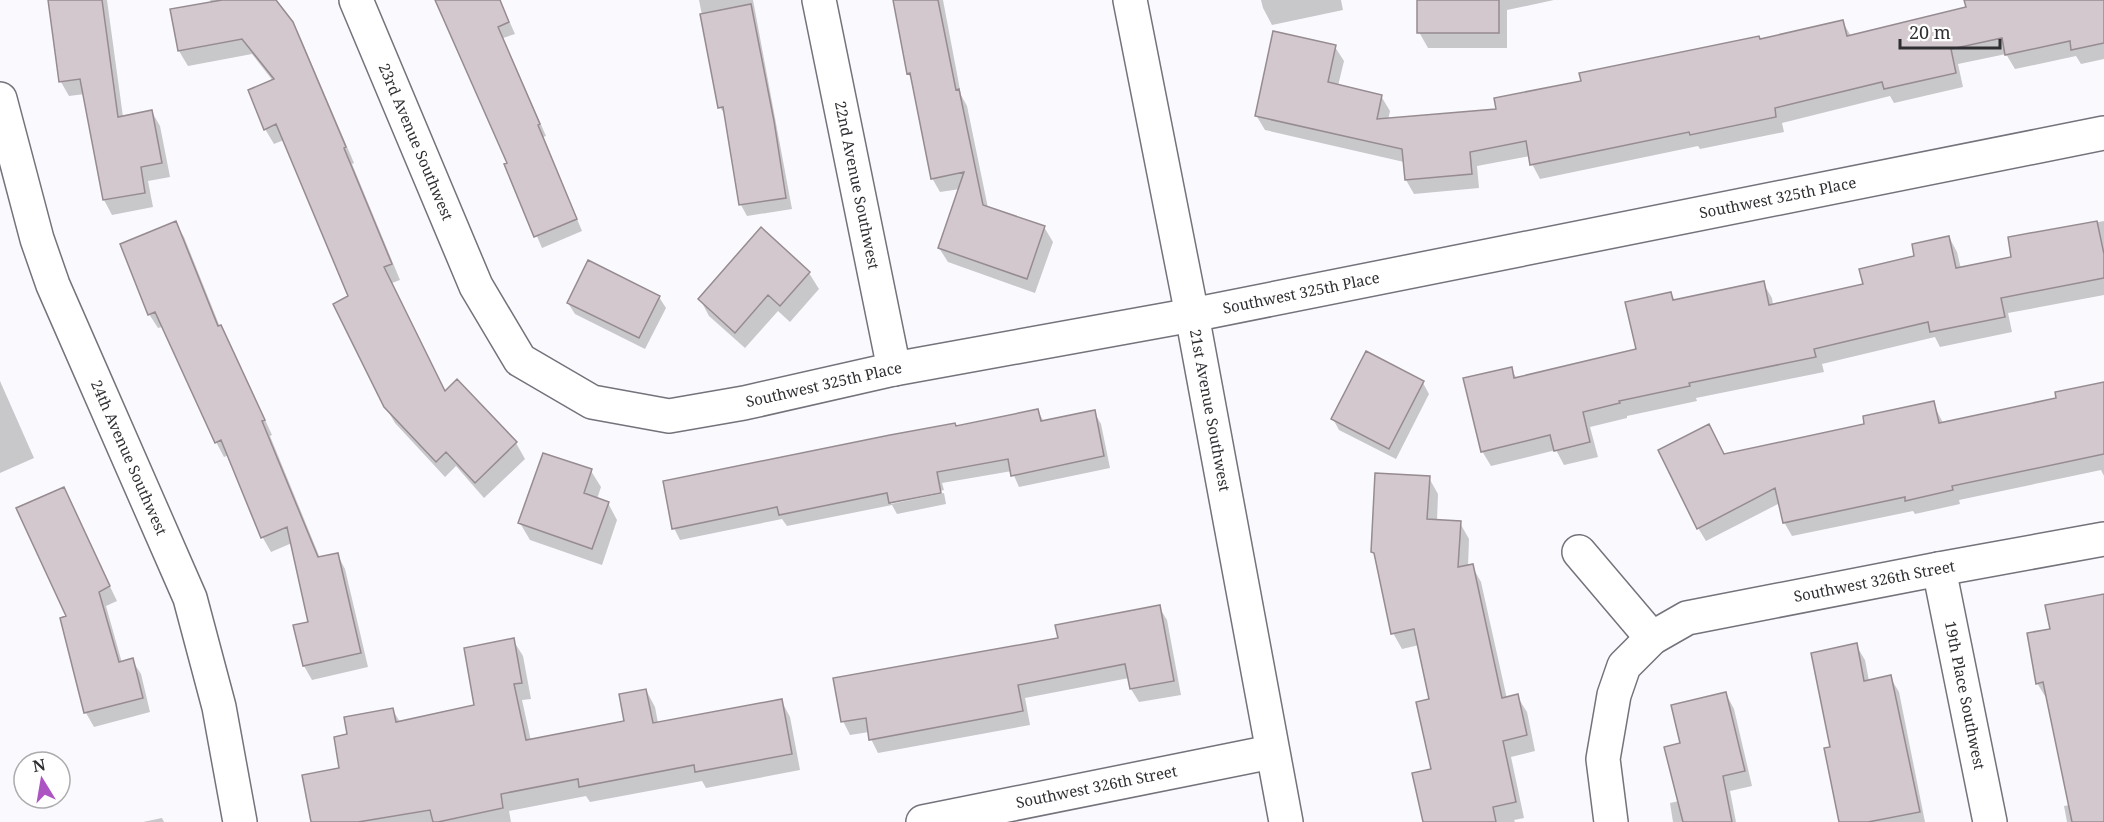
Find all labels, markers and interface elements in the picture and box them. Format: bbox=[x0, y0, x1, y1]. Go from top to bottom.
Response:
scale bar bbox=[1900, 12, 2000, 50]
text: 20 m bbox=[1909, 20, 1951, 44]
street label: 23rd Avenue Southwest bbox=[375, 60, 458, 223]
street label: 22nd Avenue Southwest bbox=[831, 99, 884, 271]
street label: Southwest 325th Place bbox=[1697, 172, 1858, 223]
street label: Southwest 325th Place bbox=[1221, 267, 1381, 318]
street label: 21st Avenue Southwest bbox=[1186, 327, 1235, 493]
street label: Southwest 325th Place bbox=[744, 357, 903, 411]
street label: 24th Avenue Southwest bbox=[87, 377, 172, 538]
street label: Southwest 326th Street bbox=[1792, 555, 1957, 606]
street label: 19th Place Southwest bbox=[1941, 619, 1990, 771]
north arrow bbox=[12, 750, 72, 810]
text: N bbox=[31, 753, 48, 777]
street label: Southwest 326th Street bbox=[1014, 760, 1179, 812]

